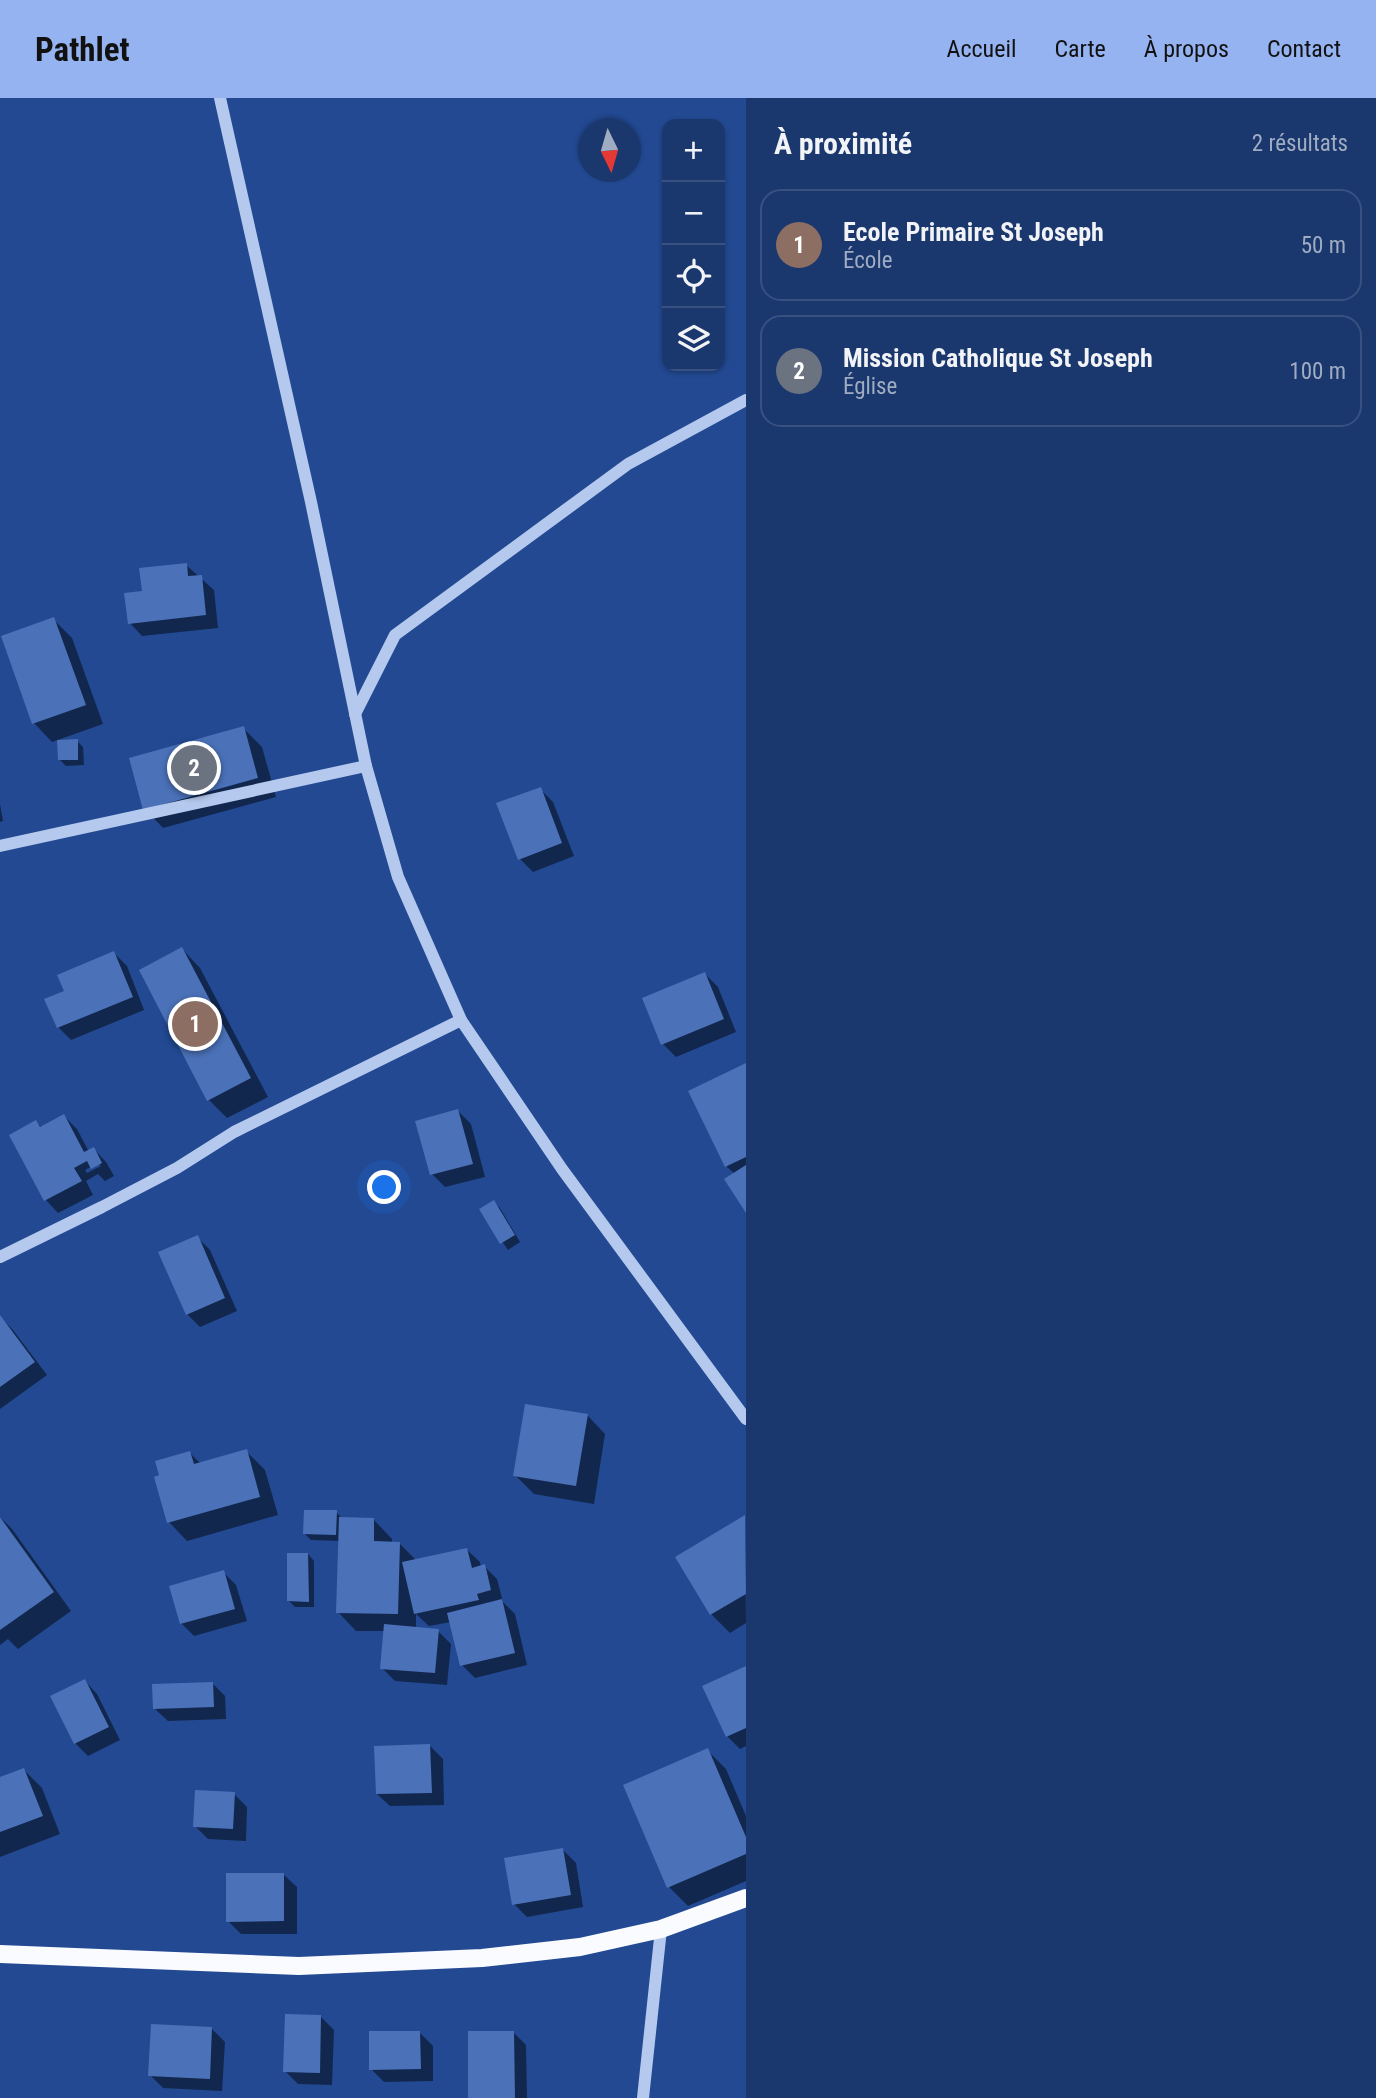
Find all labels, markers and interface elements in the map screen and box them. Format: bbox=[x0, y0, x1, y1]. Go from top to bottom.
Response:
text: Pathlet bbox=[35, 30, 130, 69]
text: Accueil bbox=[947, 35, 1016, 63]
text: Carte bbox=[1054, 35, 1106, 63]
text: À propos bbox=[1144, 35, 1229, 63]
text: Contact bbox=[1267, 35, 1341, 63]
north arrow bbox=[578, 119, 641, 182]
map controls bbox=[662, 119, 725, 371]
button: + bbox=[662, 119, 725, 182]
text: À proximité bbox=[774, 126, 912, 161]
text: 2 résultats bbox=[1252, 130, 1348, 157]
button: − bbox=[662, 182, 725, 245]
text: Ecole Primaire St Joseph bbox=[843, 217, 1104, 247]
text: 1 bbox=[793, 232, 805, 259]
text: 50 m bbox=[1301, 232, 1346, 259]
button: locate bbox=[662, 245, 725, 308]
text: École bbox=[843, 247, 892, 274]
button: layers bbox=[662, 308, 725, 371]
text: Mission Catholique St Joseph bbox=[843, 343, 1153, 373]
text: 2 bbox=[793, 358, 805, 385]
text: 100 m bbox=[1289, 358, 1346, 385]
text: Église bbox=[843, 373, 897, 400]
pin: 2 bbox=[171, 742, 217, 794]
pin: 1 bbox=[172, 998, 218, 1050]
your location bbox=[367, 1170, 401, 1204]

